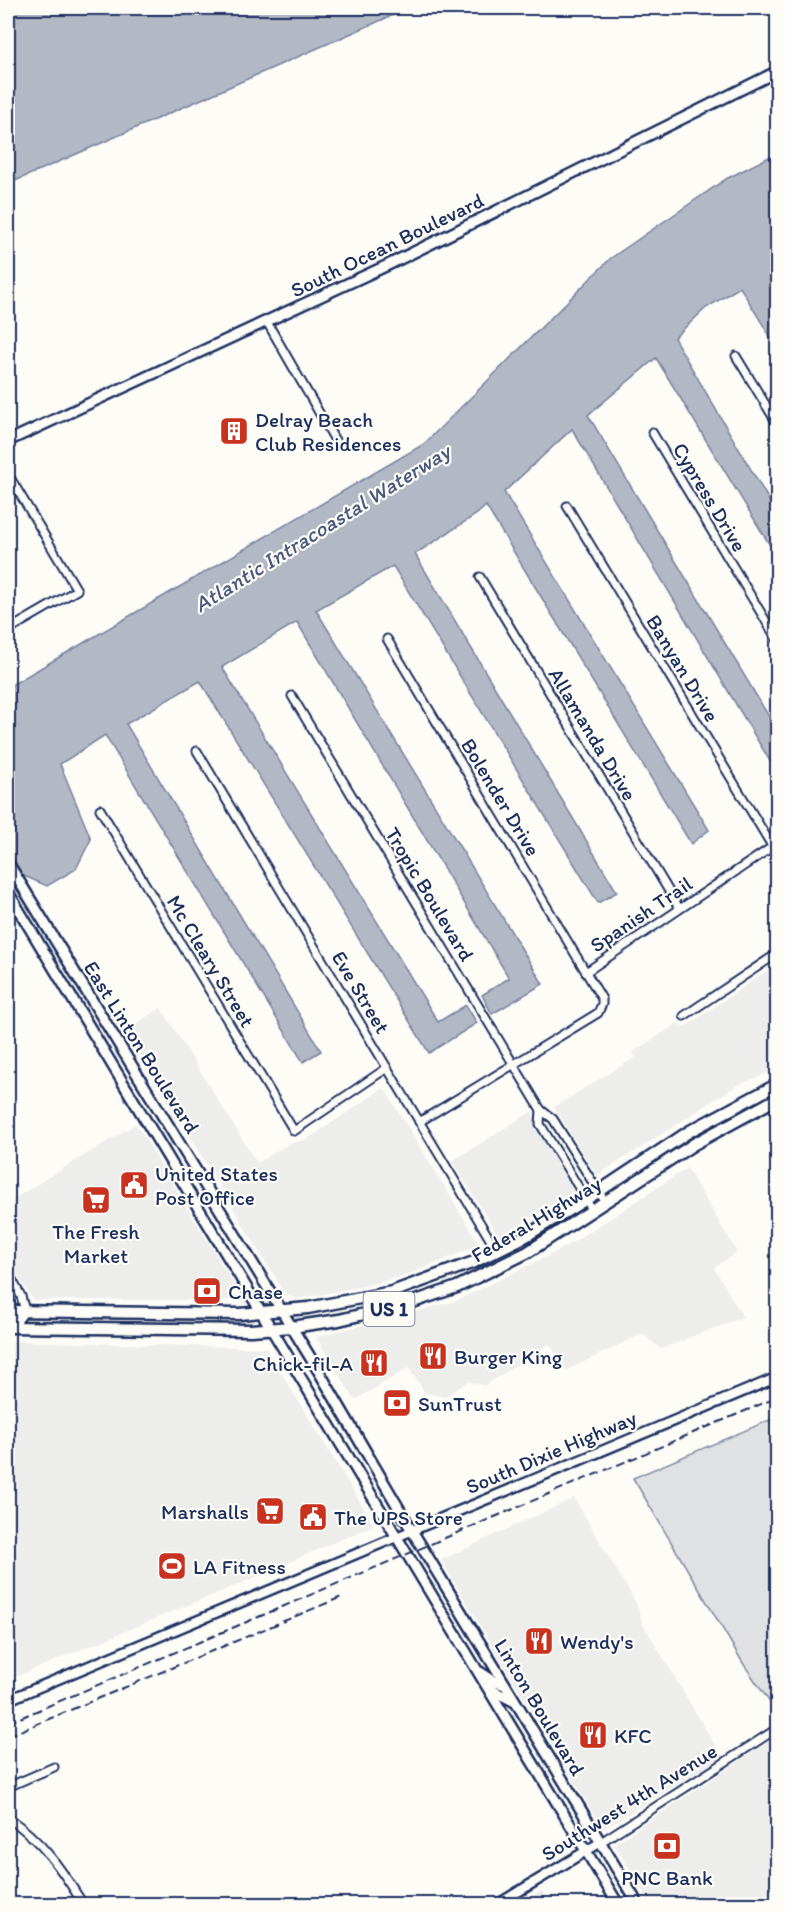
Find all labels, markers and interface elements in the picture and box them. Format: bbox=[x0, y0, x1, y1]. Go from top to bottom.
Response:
street label: South Ocean Boulevard bbox=[286, 187, 488, 303]
place label: Delray Beach Club Residences bbox=[255, 407, 401, 456]
building icon: Delray Beach Club Residences bbox=[218, 415, 250, 447]
water label: Atlantic Intracoastal Waterway bbox=[189, 436, 457, 618]
street label: Cypress Drive bbox=[668, 438, 752, 556]
street label: Banyan Drive bbox=[641, 610, 725, 726]
street label: Allamanda Drive bbox=[544, 663, 642, 805]
street label: Bolender Drive bbox=[456, 734, 546, 860]
street label: Tropic Boulevard bbox=[380, 822, 480, 966]
street label: Spanish Trail bbox=[585, 871, 697, 957]
street label: Mc Cleary Street bbox=[162, 890, 260, 1032]
street label: Eve Street bbox=[327, 946, 395, 1038]
street label: East Linton Boulevard bbox=[79, 956, 206, 1138]
place label: United States Post Office bbox=[155, 1161, 278, 1210]
public building icon: United States Post Office bbox=[118, 1169, 150, 1201]
street label: Federal Highway bbox=[467, 1170, 606, 1268]
supermarket icon: The Fresh Market bbox=[80, 1184, 112, 1216]
place label: The Fresh Market bbox=[52, 1219, 140, 1268]
bank icon: Chase bbox=[191, 1275, 223, 1307]
place label: Chase bbox=[228, 1279, 283, 1304]
road number: US 1 bbox=[364, 1292, 414, 1326]
restaurant icon: Burger King bbox=[417, 1340, 449, 1372]
place label: Burger King bbox=[454, 1344, 563, 1369]
restaurant icon: Chick-fil-A bbox=[358, 1347, 390, 1379]
place label: Chick-fil-A bbox=[253, 1351, 354, 1376]
bank icon: SunTrust bbox=[381, 1387, 413, 1419]
place label: SunTrust bbox=[418, 1391, 502, 1416]
street label: South Dixie Highway bbox=[462, 1405, 640, 1499]
supermarket icon: Marshalls bbox=[254, 1495, 286, 1527]
place label: Marshalls bbox=[161, 1499, 249, 1524]
public building icon: The UPS Store bbox=[297, 1501, 329, 1533]
place label: The UPS Store bbox=[334, 1505, 463, 1530]
sports icon: LA Fitness bbox=[156, 1550, 188, 1582]
place label: LA Fitness bbox=[193, 1554, 286, 1579]
restaurant icon: Wendy's bbox=[523, 1625, 555, 1657]
place label: Wendy's bbox=[560, 1629, 634, 1654]
street label: Linton Boulevard bbox=[489, 1634, 591, 1780]
restaurant icon: KFC bbox=[577, 1719, 609, 1751]
place label: KFC bbox=[614, 1723, 652, 1748]
street label: Southwest 4th Avenue bbox=[537, 1738, 721, 1866]
bank icon: PNC Bank bbox=[651, 1830, 683, 1862]
place label: PNC Bank bbox=[621, 1865, 713, 1890]

